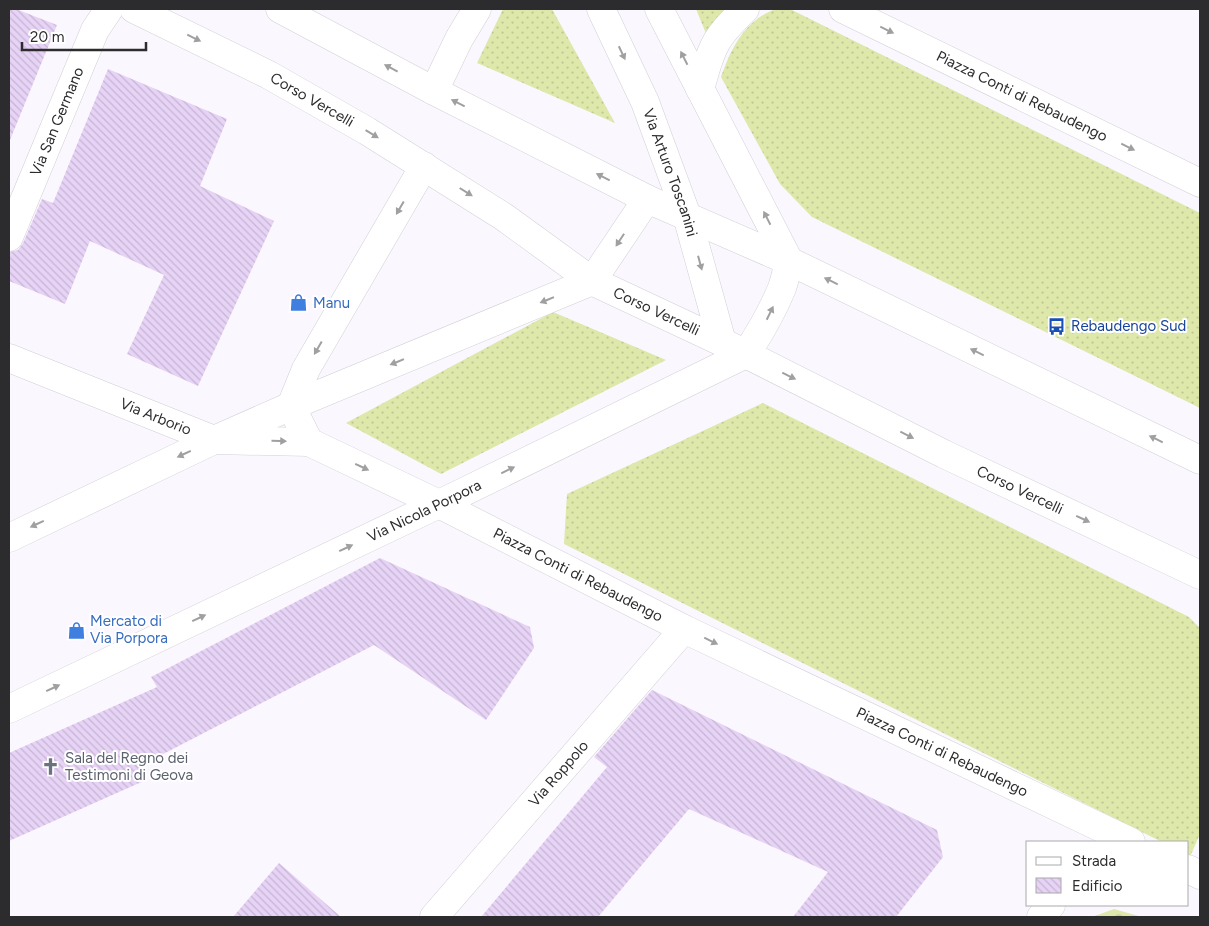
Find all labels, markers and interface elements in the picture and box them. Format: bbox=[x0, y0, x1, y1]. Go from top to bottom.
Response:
scale bar bbox=[22, 20, 146, 52]
one-way arrow bbox=[880, 26, 894, 34]
text: 20 m bbox=[30, 28, 64, 46]
one-way arrow bbox=[186, 34, 201, 42]
one-way arrow bbox=[618, 46, 626, 60]
street label: Piazza Conti di Rebaudengo bbox=[933, 47, 1111, 146]
one-way arrow bbox=[680, 51, 688, 65]
street label: Via San Germano bbox=[26, 64, 88, 179]
one-way arrow bbox=[383, 64, 398, 72]
street label: Corso Vercelli bbox=[267, 69, 357, 131]
one-way arrow bbox=[451, 99, 465, 107]
street label: Via Arturo Toscanini bbox=[639, 106, 701, 239]
one-way arrow bbox=[366, 129, 379, 138]
one-way arrow bbox=[1120, 143, 1135, 151]
one-way arrow bbox=[596, 173, 610, 181]
one-way arrow bbox=[459, 187, 472, 197]
one-way arrow bbox=[395, 201, 404, 215]
one-way arrow bbox=[763, 211, 771, 225]
one-way arrow bbox=[615, 233, 625, 246]
one-way arrow bbox=[696, 256, 704, 271]
one-way arrow bbox=[824, 277, 838, 285]
street label: Corso Vercelli bbox=[610, 283, 703, 339]
shop icon: Manu bbox=[289, 293, 309, 313]
place label: Manu bbox=[313, 294, 350, 312]
one-way arrow bbox=[539, 296, 554, 304]
one-way arrow bbox=[766, 305, 775, 320]
bus stop icon: Rebaudengo Sud bbox=[1047, 316, 1067, 336]
place label: Rebaudengo Sud bbox=[1071, 317, 1186, 335]
one-way arrow bbox=[313, 342, 322, 355]
one-way arrow bbox=[970, 348, 985, 356]
one-way arrow bbox=[390, 358, 404, 366]
one-way arrow bbox=[782, 372, 796, 380]
street label: Via Arborio bbox=[117, 394, 194, 439]
one-way arrow bbox=[900, 431, 915, 439]
one-way arrow bbox=[1149, 435, 1164, 443]
one-way arrow bbox=[271, 438, 287, 446]
one-way arrow bbox=[177, 451, 191, 459]
street label: Corso Vercelli bbox=[974, 462, 1066, 518]
one-way arrow bbox=[355, 463, 369, 471]
one-way arrow bbox=[501, 466, 515, 474]
street label: Via Nicola Porpora bbox=[364, 476, 484, 546]
one-way arrow bbox=[1076, 515, 1090, 523]
one-way arrow bbox=[30, 521, 44, 529]
street label: Piazza Conti di Rebaudengo bbox=[490, 524, 666, 626]
one-way arrow bbox=[339, 544, 353, 552]
place label: Mercato di Via Porpora bbox=[90, 612, 168, 647]
one-way arrow bbox=[192, 614, 207, 622]
shop icon: Mercato di Via Porpora bbox=[66, 620, 86, 640]
one-way arrow bbox=[703, 637, 718, 646]
one-way arrow bbox=[46, 684, 60, 692]
street label: Piazza Conti di Rebaudengo bbox=[853, 703, 1031, 801]
street label: Via Roppolo bbox=[525, 736, 592, 810]
place label: Sala del Regno dei Testimoni di Geova bbox=[65, 749, 193, 784]
church icon: Sala del Regno dei Testimoni di Geova bbox=[41, 757, 61, 777]
legend bbox=[1026, 841, 1189, 906]
text: Strada bbox=[1072, 852, 1116, 870]
text: Edificio bbox=[1072, 877, 1123, 895]

